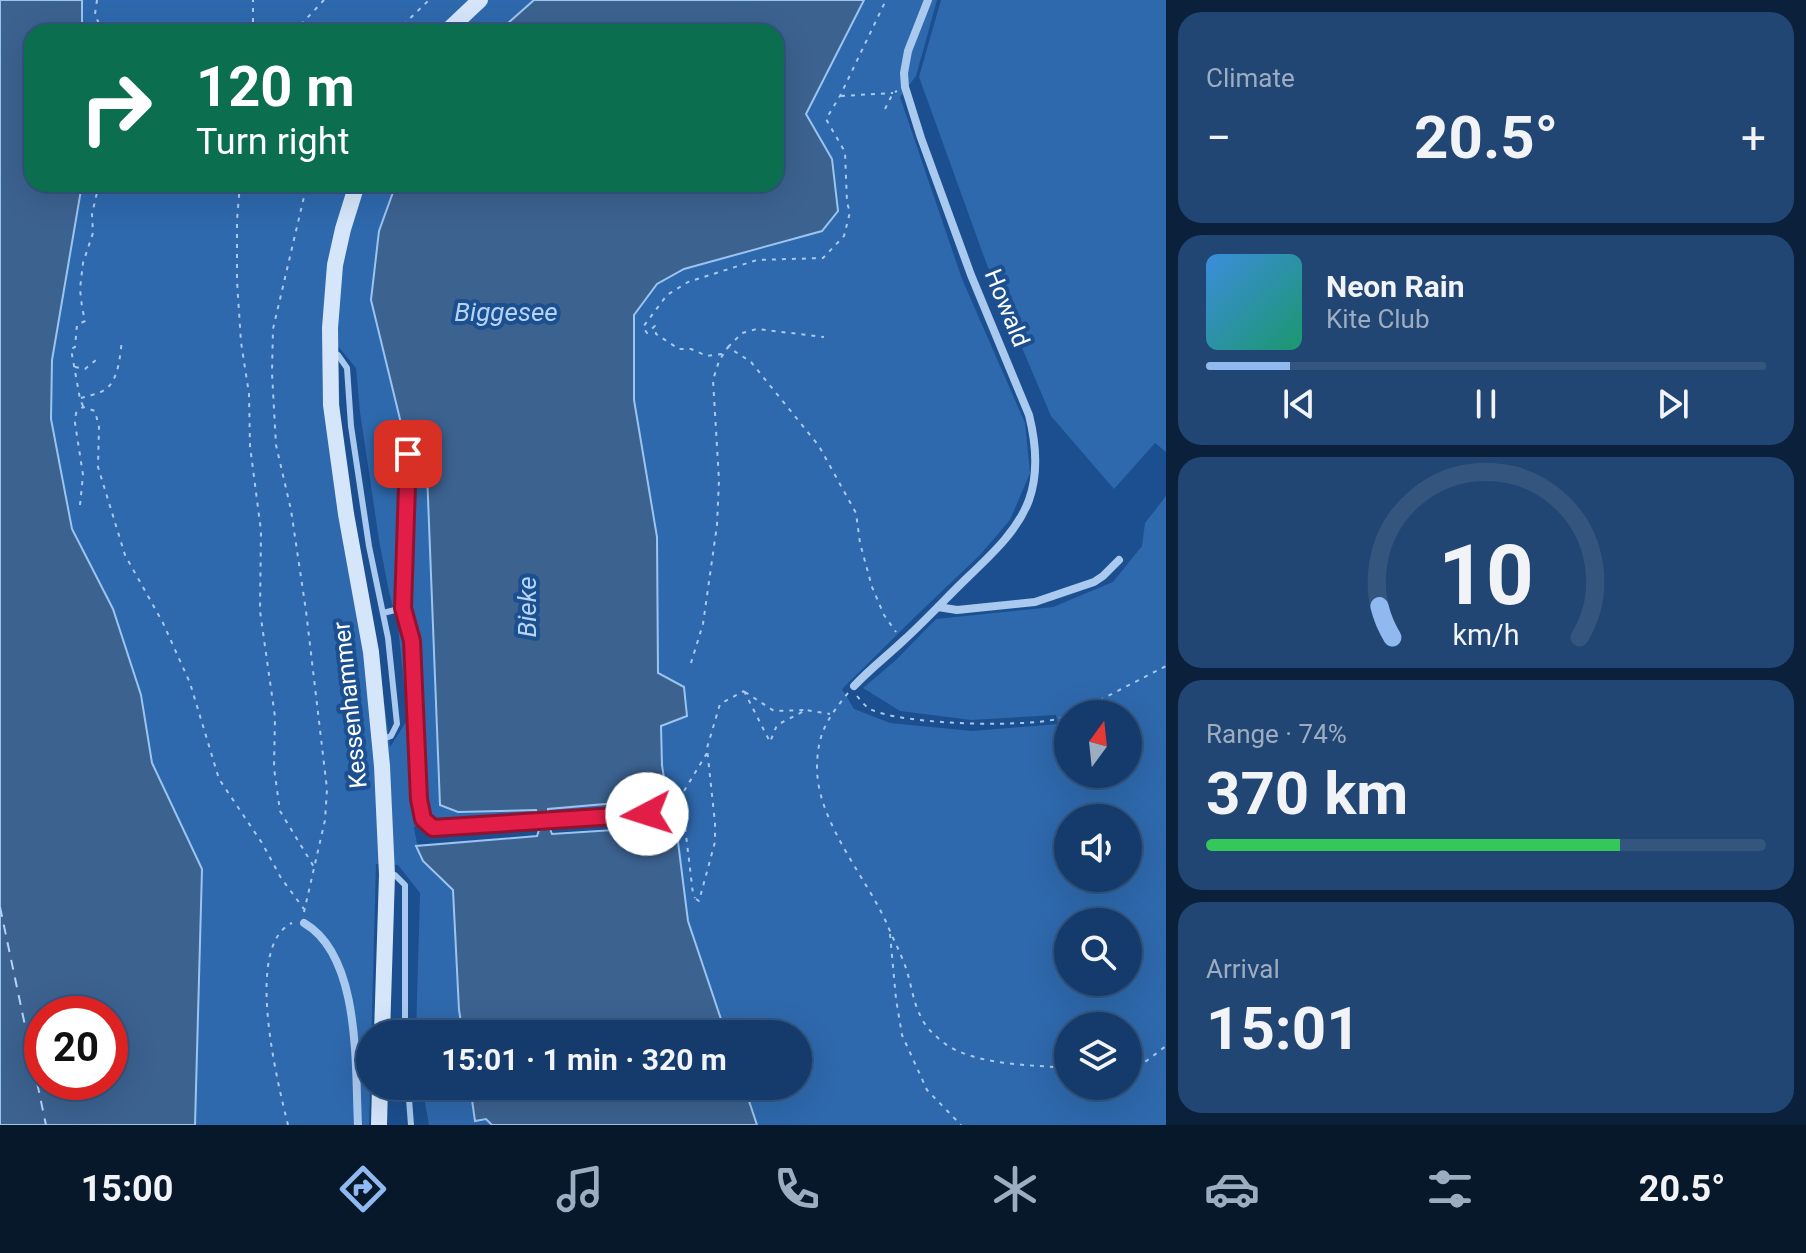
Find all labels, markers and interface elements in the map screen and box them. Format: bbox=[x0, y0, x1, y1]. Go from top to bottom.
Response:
text: 120 m bbox=[196, 54, 355, 120]
icon: right bbox=[64, 56, 168, 160]
text: Climate bbox=[1206, 63, 1295, 93]
text: 20.5° bbox=[1414, 102, 1558, 173]
text: − bbox=[1206, 112, 1231, 164]
text: + bbox=[1741, 112, 1766, 164]
text: Turn right bbox=[196, 121, 349, 163]
street label: Howald bbox=[979, 265, 1035, 351]
text: Neon Rain bbox=[1326, 269, 1465, 304]
water label: Biggesee bbox=[454, 297, 558, 327]
text: Kite Club bbox=[1326, 304, 1430, 334]
icon: previous bbox=[1277, 382, 1321, 426]
icon: pause bbox=[1464, 382, 1508, 426]
icon: next bbox=[1651, 382, 1695, 426]
pin bbox=[374, 420, 442, 488]
icon: arrive bbox=[386, 432, 430, 476]
text: 10 bbox=[1438, 527, 1534, 624]
water label: Bieke bbox=[512, 576, 542, 638]
text: km/h bbox=[1452, 619, 1520, 653]
street label: Kessenhammer bbox=[327, 620, 373, 790]
north arrow bbox=[1054, 700, 1142, 788]
map controls bbox=[1054, 700, 1142, 1100]
text: Range · 74% bbox=[1206, 719, 1347, 749]
text: 370 km bbox=[1206, 758, 1408, 829]
position arrow bbox=[605, 772, 689, 856]
button: sound bbox=[1054, 804, 1142, 892]
button: search bbox=[1054, 908, 1142, 996]
text: Arrival bbox=[1206, 954, 1280, 984]
text: 15:01 bbox=[1206, 993, 1361, 1064]
speed limit sign: 20 bbox=[24, 996, 128, 1100]
button: layers bbox=[1054, 1012, 1142, 1100]
text: 15:01 · 1 min · 320 m bbox=[441, 1042, 727, 1077]
icon: directions bbox=[335, 1161, 391, 1217]
icon: music bbox=[552, 1161, 608, 1217]
icon: phone bbox=[769, 1161, 825, 1217]
icon: climate bbox=[987, 1161, 1043, 1217]
icon: car bbox=[1204, 1161, 1260, 1217]
icon: filters bbox=[1422, 1161, 1478, 1217]
text: 15:00 bbox=[81, 1168, 173, 1210]
text: 20.5° bbox=[1639, 1168, 1725, 1210]

